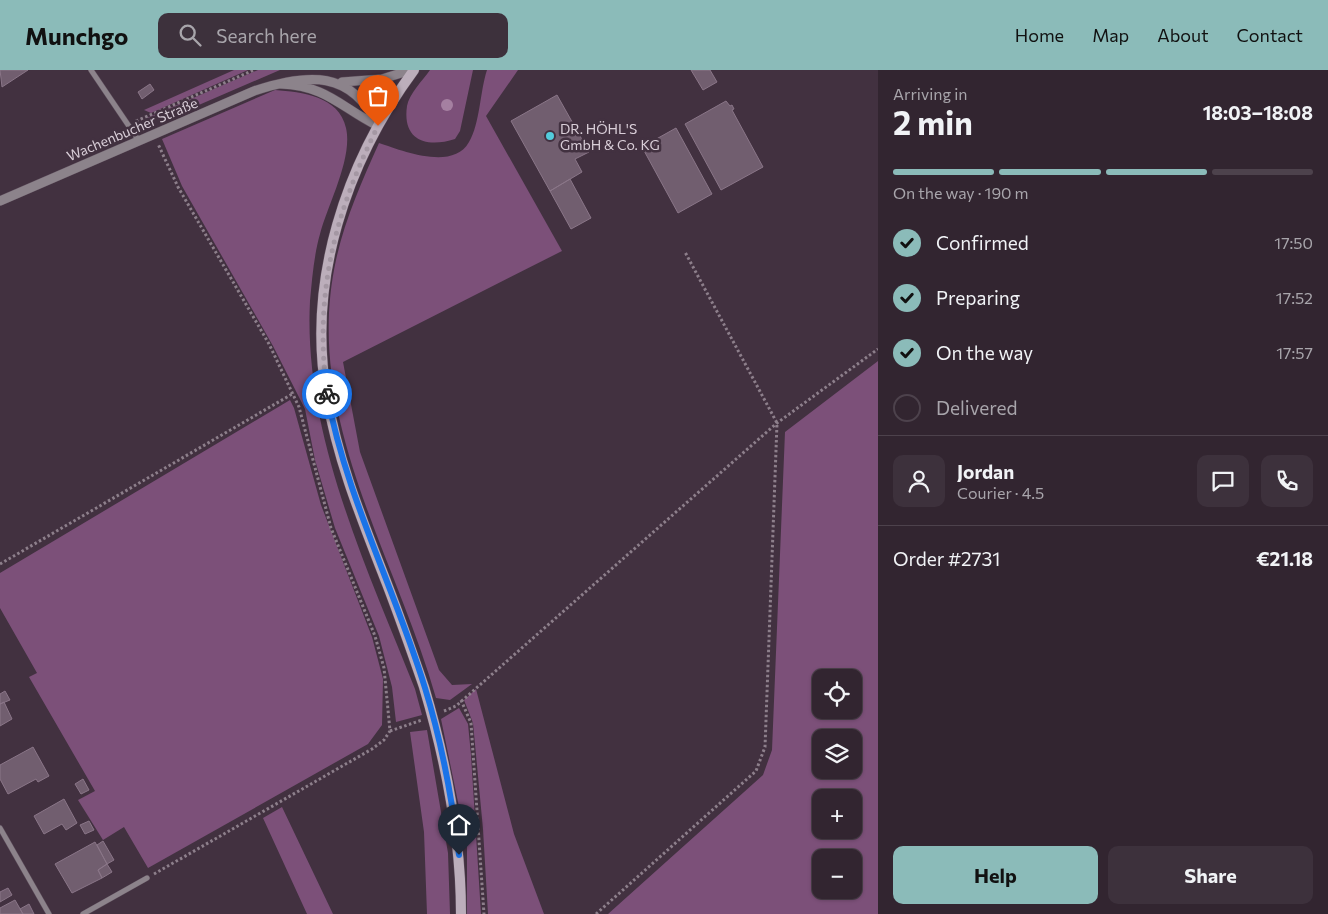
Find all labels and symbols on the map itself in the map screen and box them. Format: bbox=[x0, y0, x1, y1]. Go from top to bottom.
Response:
pin bbox=[357, 75, 399, 126]
street label: Wachenbucher Straße bbox=[64, 94, 200, 164]
place label: DR. HÖHL'S GmbH & Co. KG bbox=[560, 120, 660, 153]
marker: DR. HÖHL'S GmbH & Co. KG bbox=[544, 130, 556, 142]
courier bbox=[302, 369, 352, 419]
pin bbox=[438, 804, 480, 855]

